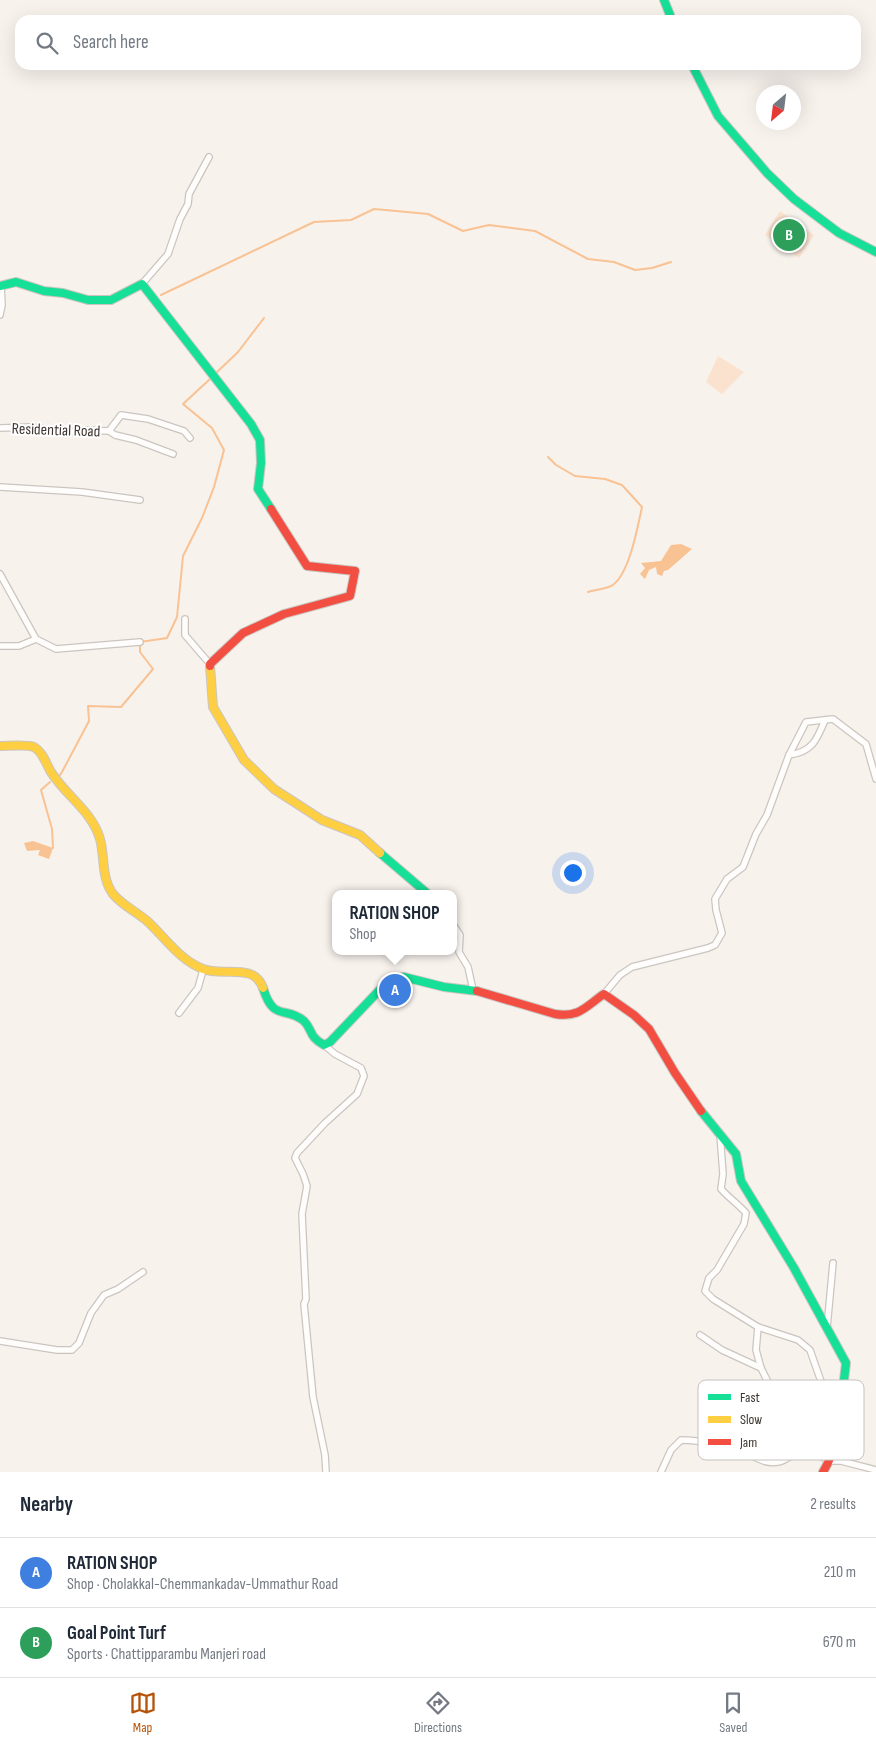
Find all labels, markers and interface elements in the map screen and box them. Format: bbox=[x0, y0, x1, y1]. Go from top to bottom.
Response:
search box bbox=[15, 15, 861, 70]
icon: search bbox=[33, 29, 61, 57]
text: Search here bbox=[73, 31, 149, 54]
north arrow bbox=[756, 85, 801, 130]
pin: B bbox=[773, 216, 805, 254]
street label: Residential Road bbox=[11, 419, 101, 442]
your location bbox=[560, 860, 586, 886]
popup bbox=[332, 890, 457, 955]
text: RATION SHOP bbox=[349, 902, 440, 925]
text: Shop bbox=[349, 925, 376, 944]
pin: A bbox=[379, 971, 411, 1009]
legend bbox=[698, 1380, 864, 1460]
text: Fast bbox=[740, 1389, 760, 1406]
text: Slow bbox=[740, 1411, 762, 1428]
text: Jam bbox=[739, 1434, 757, 1451]
text: Nearby bbox=[20, 1492, 73, 1517]
text: 2 results bbox=[810, 1495, 856, 1514]
text: RATION SHOP bbox=[67, 1552, 157, 1575]
text: A bbox=[32, 1563, 40, 1582]
text: 210 m bbox=[824, 1563, 856, 1582]
text: Shop · Cholakkal-Chemmankadav-Ummathur Road bbox=[67, 1575, 338, 1594]
text: Goal Point Turf bbox=[67, 1622, 166, 1645]
text: B bbox=[32, 1633, 40, 1652]
text: 670 m bbox=[823, 1633, 856, 1652]
text: Sports · Chattipparambu Manjeri road bbox=[67, 1645, 266, 1664]
tab: Map bbox=[129, 1689, 157, 1736]
tab: Directions bbox=[414, 1689, 462, 1736]
tab: Saved bbox=[719, 1689, 747, 1736]

